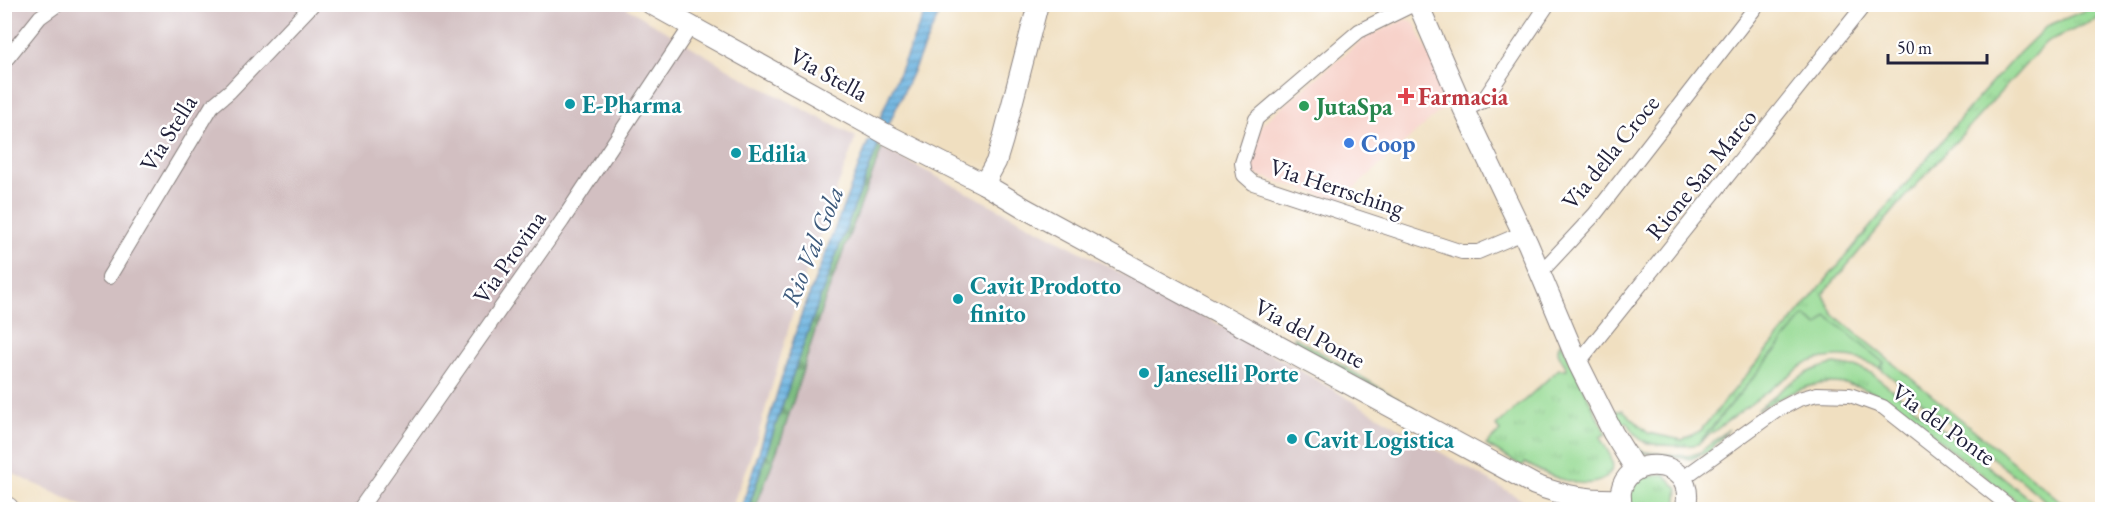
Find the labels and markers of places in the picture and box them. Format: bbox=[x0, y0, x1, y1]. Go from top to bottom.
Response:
place label: Farmacia bbox=[1418, 81, 1509, 112]
place label: E-Pharma bbox=[582, 89, 682, 120]
marker: Farmacia bbox=[1399, 89, 1413, 103]
place label: JutaSpa bbox=[1314, 91, 1393, 122]
marker: E-Pharma bbox=[563, 97, 577, 111]
marker: JutaSpa bbox=[1297, 99, 1311, 113]
place label: Coop bbox=[1361, 128, 1415, 159]
marker: Coop bbox=[1342, 136, 1356, 150]
place label: Edilia bbox=[748, 138, 807, 169]
marker: Edilia bbox=[729, 146, 743, 160]
place label: Cavit Prodotto finito bbox=[970, 270, 1121, 329]
marker: Cavit Prodotto finito bbox=[951, 292, 965, 306]
place label: Janeselli Porte bbox=[1154, 358, 1299, 389]
marker: Janeselli Porte bbox=[1137, 366, 1151, 380]
place label: Cavit Logistica bbox=[1304, 424, 1455, 456]
marker: Cavit Logistica bbox=[1285, 432, 1299, 446]

